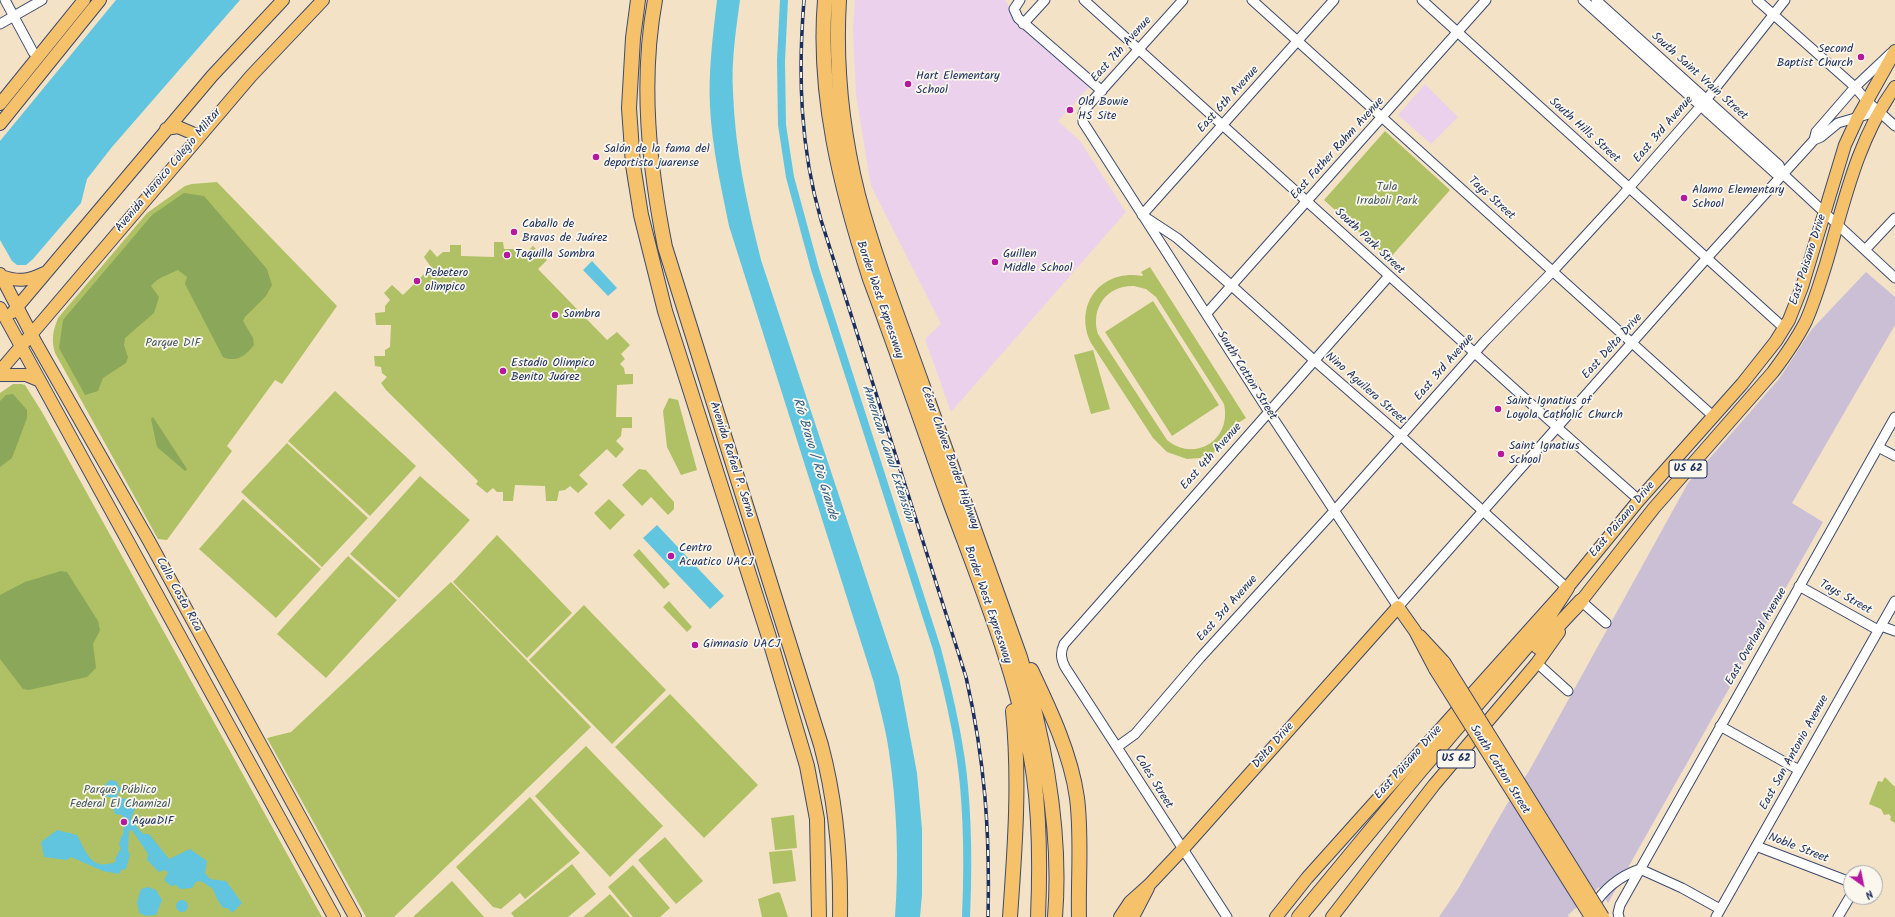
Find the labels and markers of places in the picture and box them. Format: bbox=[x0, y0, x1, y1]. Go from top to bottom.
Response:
place label: Second Baptist Church bbox=[1777, 43, 1853, 71]
marker: Second Baptist Church bbox=[1856, 52, 1866, 62]
place label: Hart Elementary School bbox=[916, 70, 1000, 98]
marker: Hart Elementary School bbox=[903, 79, 913, 89]
place label: Old Bowie HS Site bbox=[1078, 96, 1129, 124]
marker: Old Bowie HS Site bbox=[1065, 105, 1075, 115]
place label: Salón de la fama del deportista juarense bbox=[604, 143, 710, 171]
marker: Salón de la fama del deportista juarense bbox=[591, 152, 601, 162]
place label: Alamo Elementary School bbox=[1692, 184, 1784, 212]
marker: Alamo Elementary School bbox=[1679, 193, 1689, 203]
place label: Caballo de Bravos de Juárez bbox=[522, 218, 608, 246]
marker: Caballo de Bravos de Juárez bbox=[509, 227, 519, 237]
place label: Taquilla Sombra bbox=[515, 248, 595, 262]
place label: Guillen Middle School bbox=[1003, 248, 1072, 276]
marker: Taquilla Sombra bbox=[502, 250, 512, 260]
marker: Guillen Middle School bbox=[990, 257, 1000, 267]
place label: Pebetero olìmpico bbox=[425, 267, 468, 295]
marker: Pebetero olìmpico bbox=[412, 276, 422, 286]
place label: Sombra bbox=[563, 308, 600, 322]
marker: Sombra bbox=[550, 310, 560, 320]
place label: Estadio Olimpico Benito Juárez bbox=[511, 357, 595, 385]
marker: Estadio Olimpico Benito Juárez bbox=[498, 366, 508, 376]
place label: Saint Ignatius of Loyola Catholic Church bbox=[1506, 395, 1623, 423]
marker: Saint Ignatius of Loyola Catholic Church bbox=[1493, 404, 1503, 414]
place label: Saint Ignatius School bbox=[1509, 440, 1580, 468]
marker: Saint Ignatius School bbox=[1496, 449, 1506, 459]
place label: Centro Acuatico UACJ bbox=[679, 542, 753, 570]
marker: Centro Acuatico UACJ bbox=[666, 551, 676, 561]
place label: Gimnasio UACJ bbox=[703, 638, 780, 652]
marker: Gimnasio UACJ bbox=[690, 640, 700, 650]
place label: AquaDIF bbox=[132, 815, 174, 829]
marker: AquaDIF bbox=[119, 817, 129, 827]

